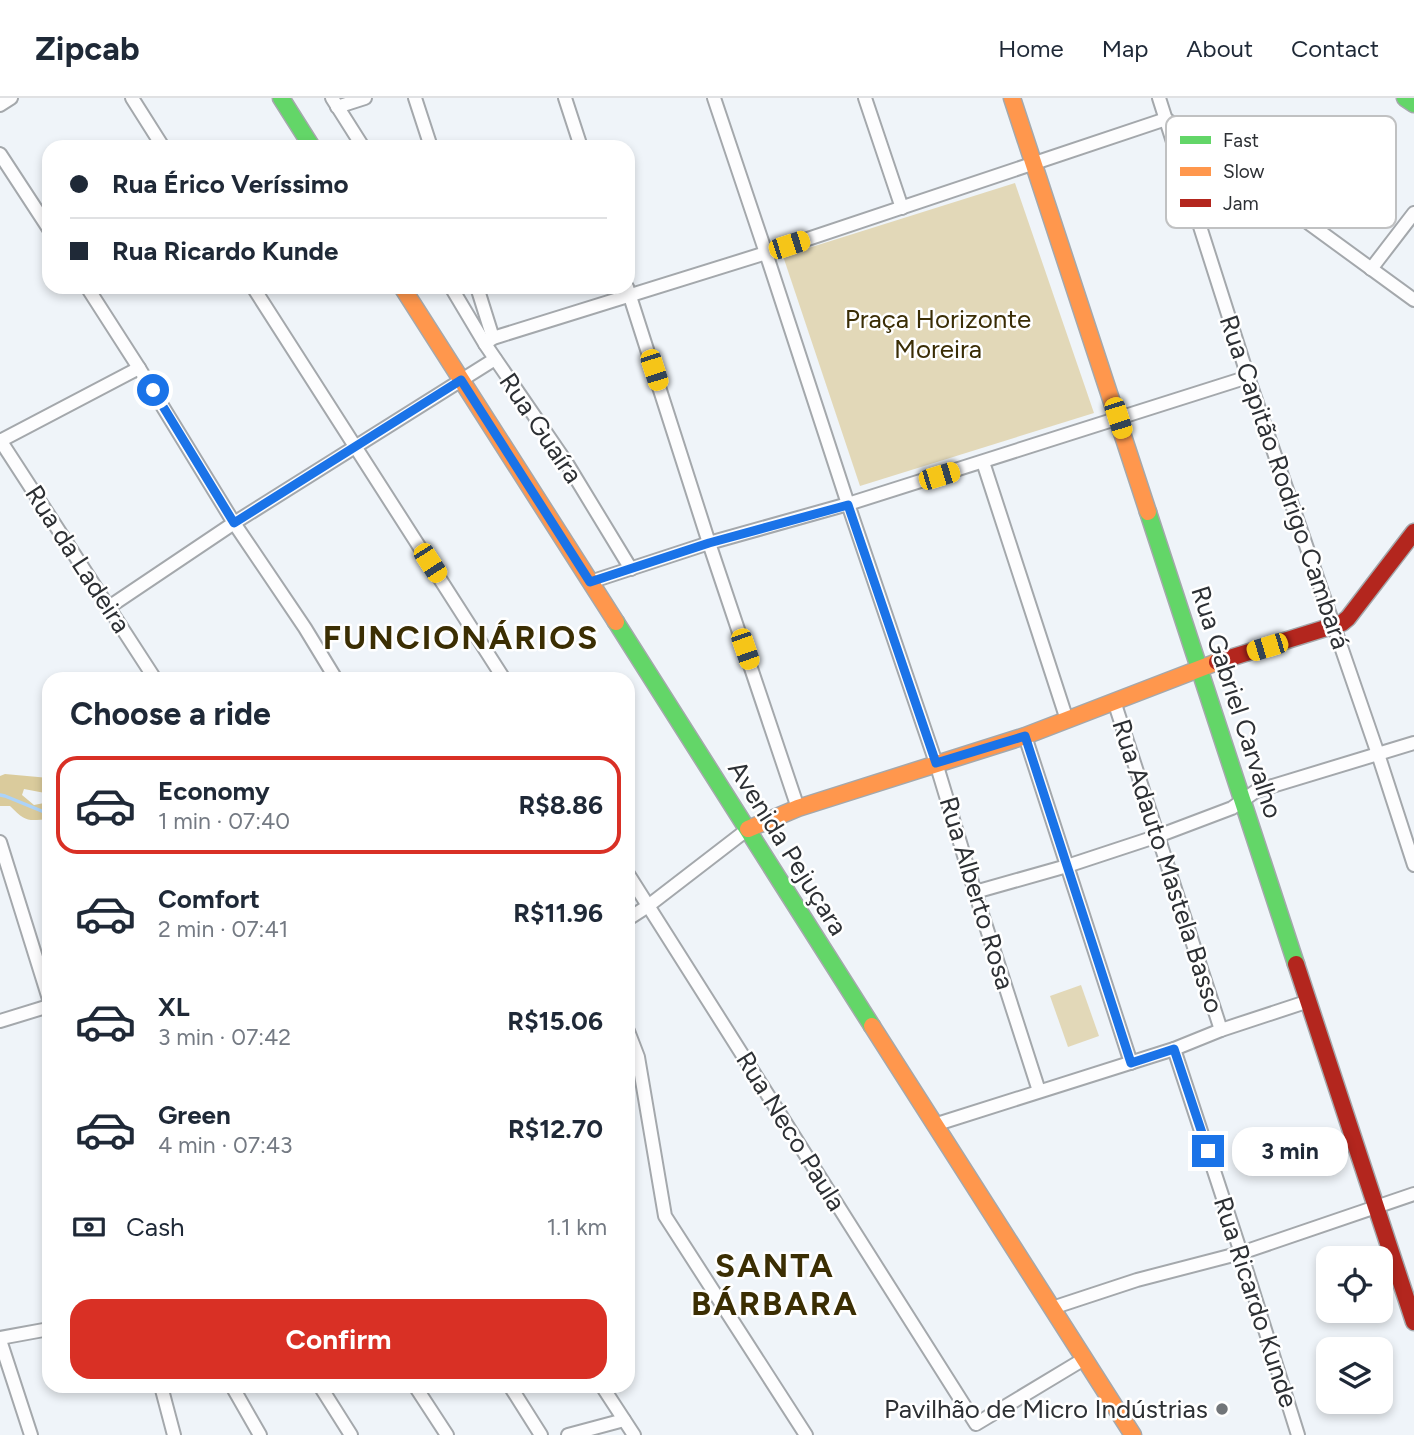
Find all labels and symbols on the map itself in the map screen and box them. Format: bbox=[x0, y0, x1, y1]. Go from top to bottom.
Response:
legend bbox=[1166, 116, 1396, 228]
text: Fast bbox=[1223, 129, 1259, 152]
text: Slow bbox=[1223, 160, 1265, 183]
text: Jam bbox=[1223, 192, 1259, 215]
car bbox=[766, 229, 813, 261]
park label: Praça Horizonte Moreira bbox=[845, 303, 1031, 365]
street label: Rua Capitão Rodrigo Cambará bbox=[1213, 311, 1357, 653]
car bbox=[638, 347, 671, 393]
street label: Rua Guaíra bbox=[492, 367, 590, 489]
route start bbox=[137, 374, 169, 406]
car bbox=[1102, 395, 1135, 441]
car bbox=[916, 460, 963, 492]
street label: Rua da Ladeira bbox=[18, 479, 138, 639]
car bbox=[410, 540, 451, 586]
street label: Rua Gabriel Carvalho bbox=[1184, 582, 1290, 822]
district label: FUNCIONÁRIOS bbox=[323, 618, 599, 657]
car bbox=[729, 626, 762, 672]
car bbox=[1244, 631, 1291, 663]
street label: Rua Adauto Mastela Basso bbox=[1105, 715, 1231, 1017]
street label: Avenida Pejuçara bbox=[721, 755, 855, 941]
street label: Rua Alberto Rosa bbox=[932, 793, 1022, 993]
street label: Rua Neco Paula bbox=[729, 1045, 853, 1217]
callout: 3 min bbox=[1232, 1126, 1348, 1176]
route end bbox=[1192, 1135, 1224, 1167]
street label: Rua Ricardo Kunde bbox=[1207, 1192, 1305, 1412]
district label: SANTA BÁRBARA bbox=[691, 1246, 859, 1323]
place label: Pavilhão de Micro Indústrias bbox=[884, 1393, 1208, 1425]
marker: Pavilhão de Micro Indústrias bbox=[1214, 1401, 1230, 1417]

